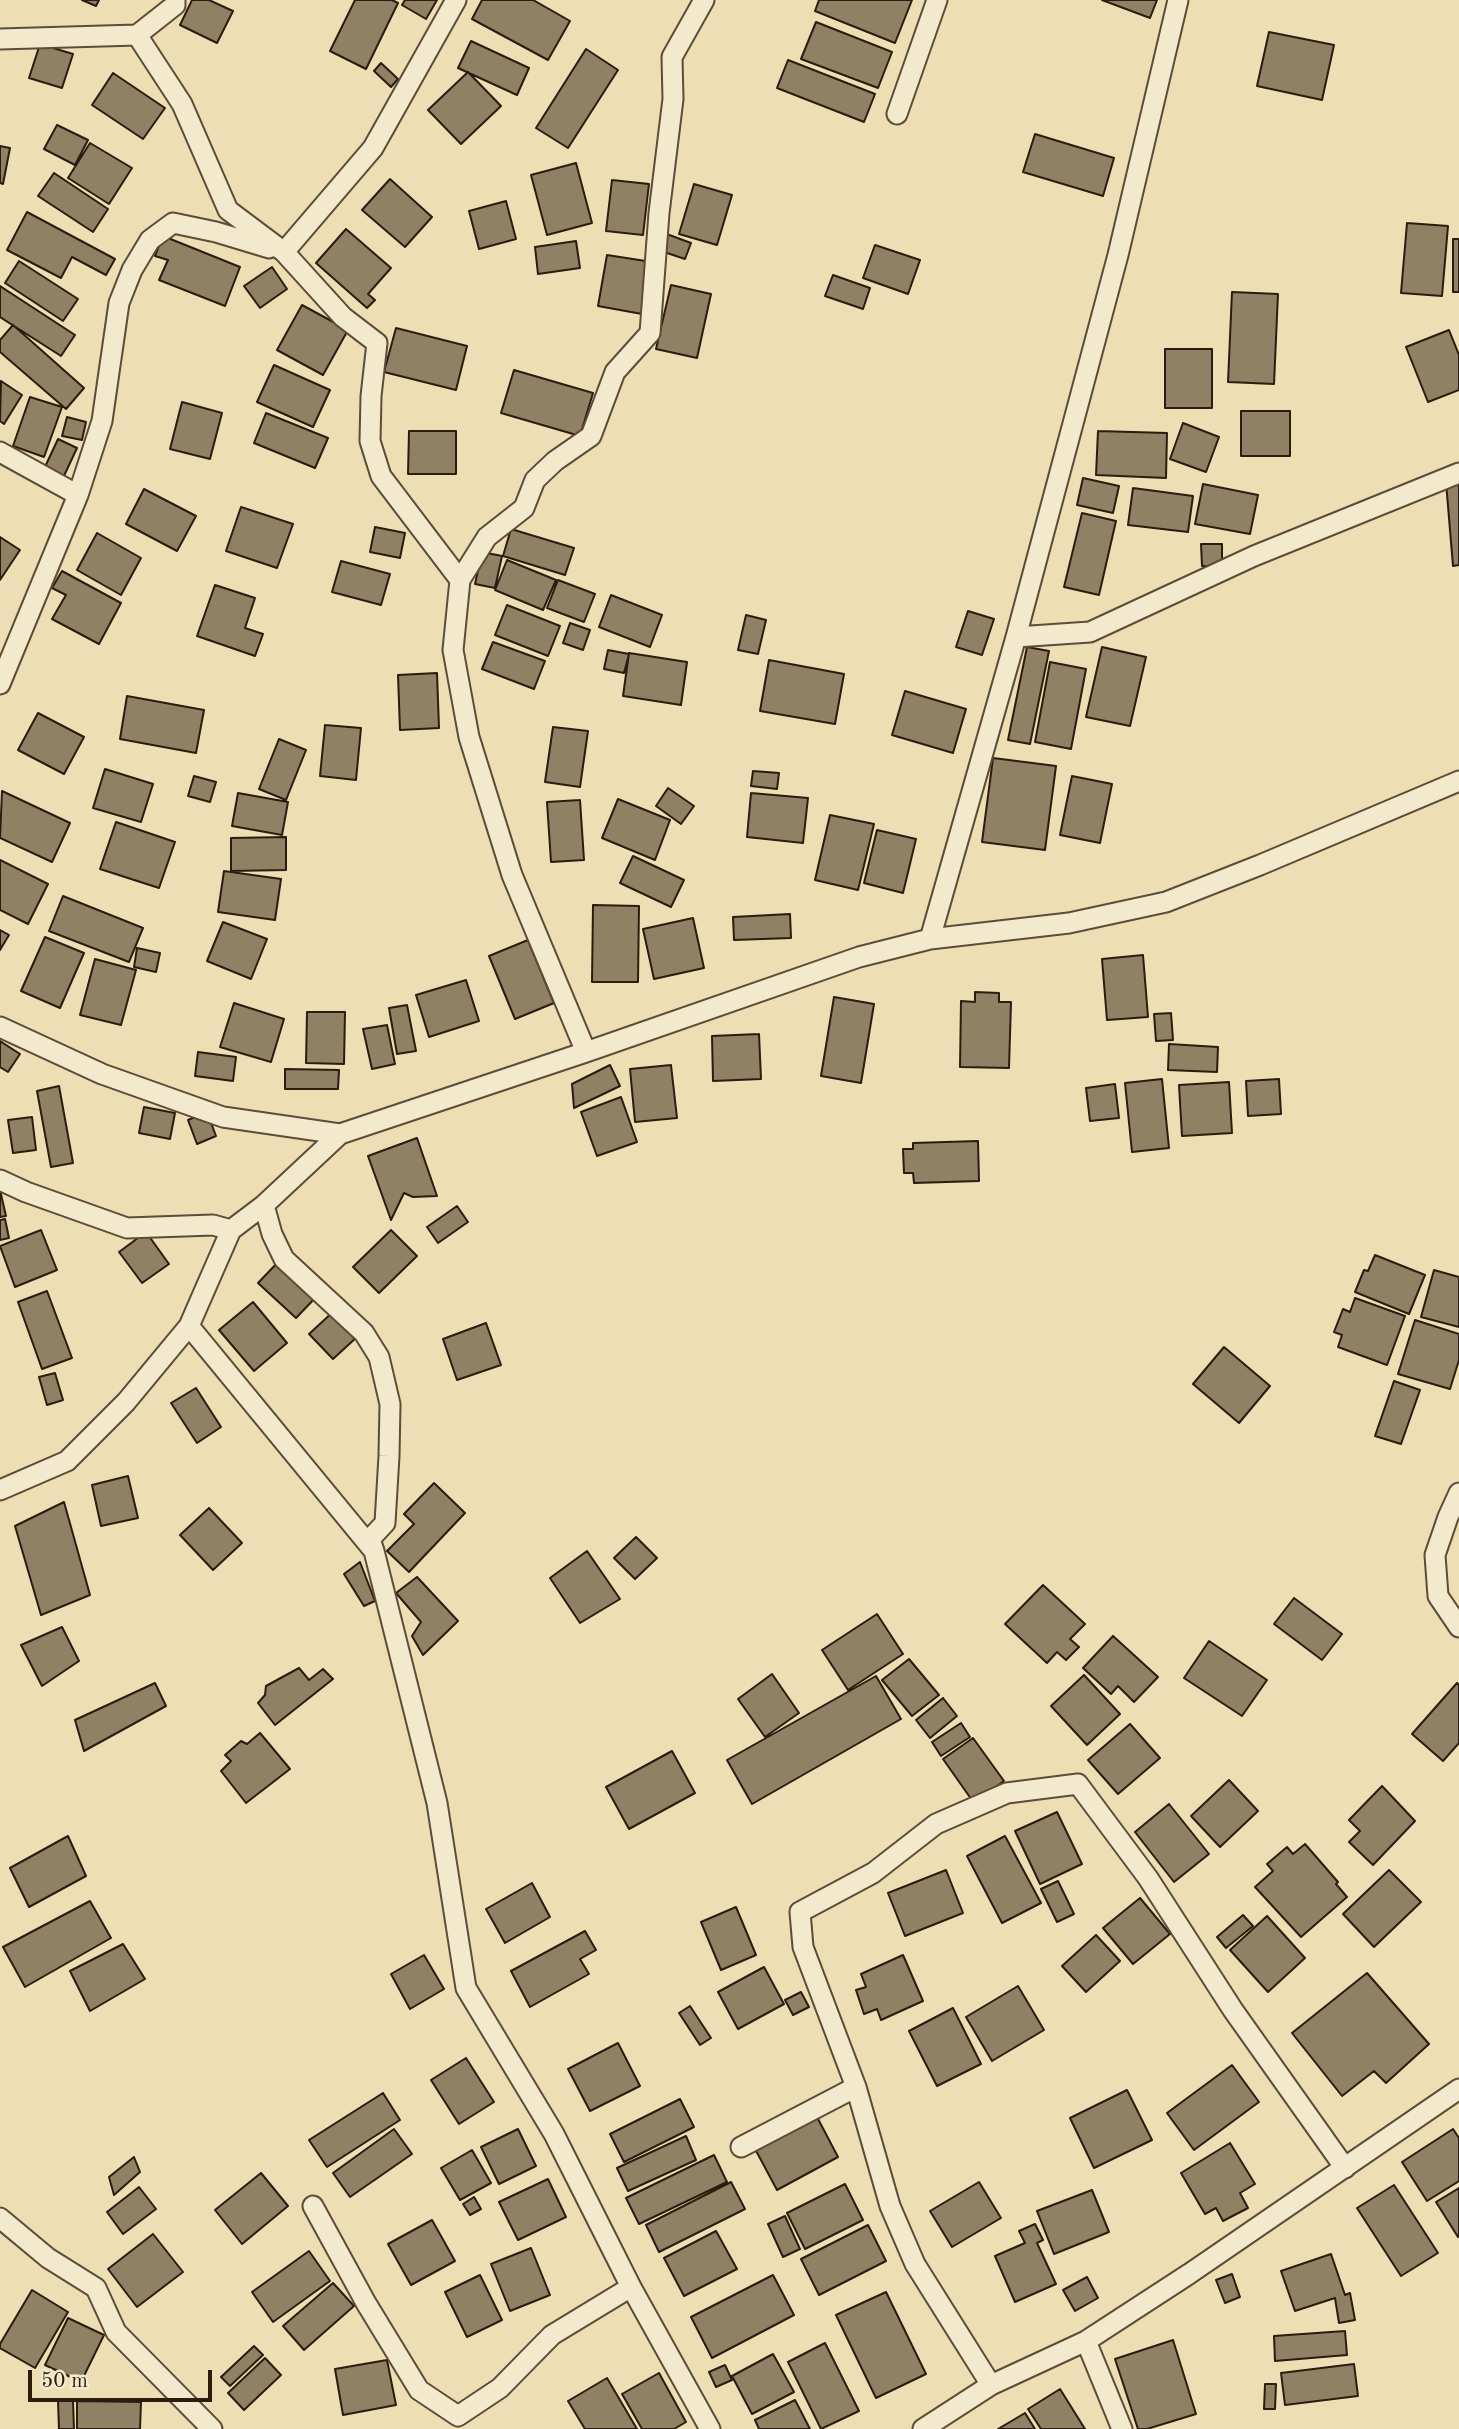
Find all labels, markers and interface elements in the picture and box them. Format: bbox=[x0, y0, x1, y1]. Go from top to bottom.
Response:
scale bar bbox=[32, 2356, 215, 2400]
text: 50 m bbox=[41, 2371, 88, 2392]

